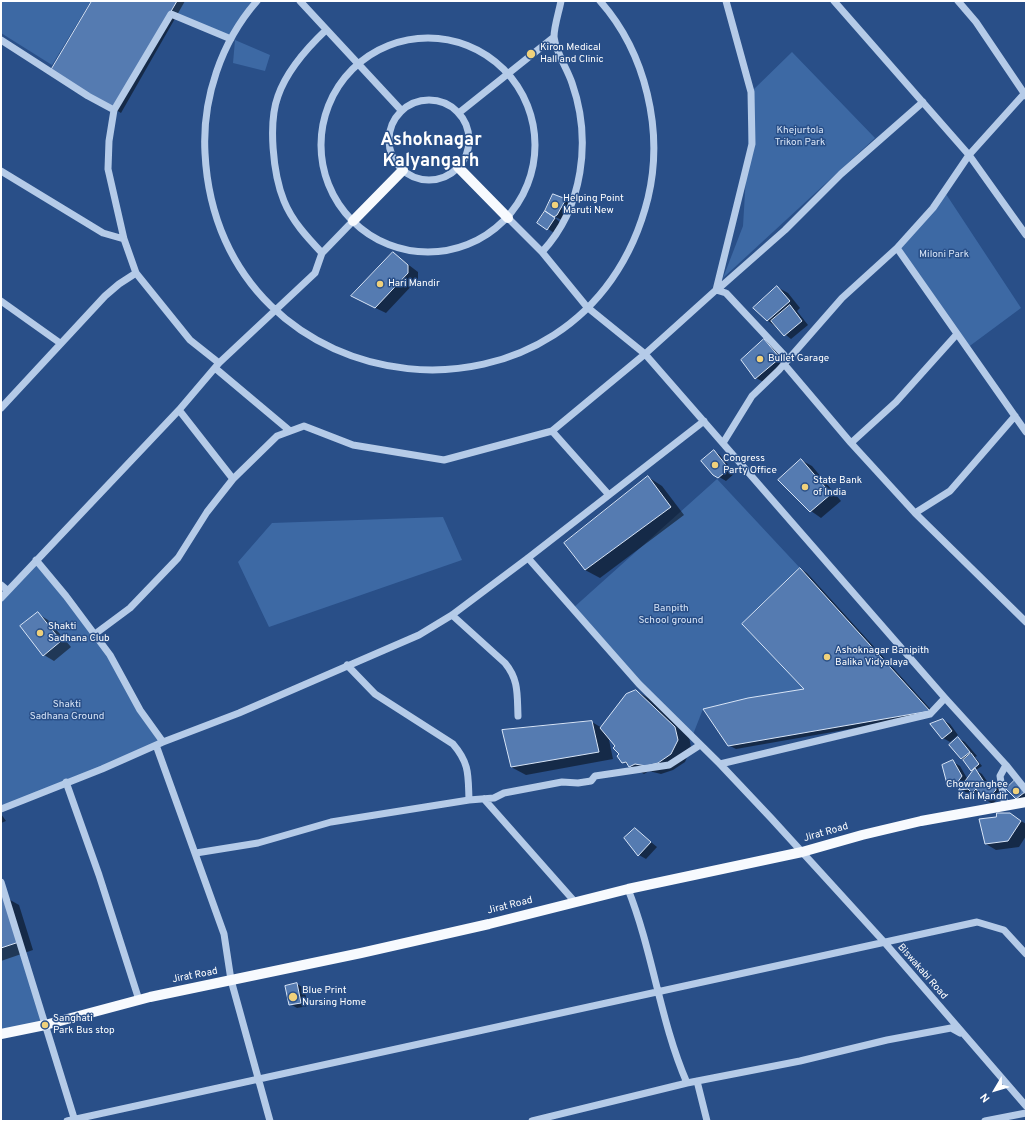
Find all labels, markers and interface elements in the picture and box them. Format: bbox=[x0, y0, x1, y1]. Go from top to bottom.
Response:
place label: Kiron Medical Hall and Clinic bbox=[540, 42, 603, 66]
marker: Kiron Medical Hall and Clinic bbox=[525, 48, 537, 60]
park label: Khejurtola Trikon Park bbox=[775, 125, 825, 148]
district label: Ashoknagar Kalyangarh bbox=[380, 130, 482, 172]
place label: Helping Point Maruti New bbox=[563, 193, 624, 216]
marker: Helping Point Maruti New bbox=[550, 200, 560, 210]
park label: Miloni Park bbox=[919, 249, 969, 261]
place label: Hari Mandir bbox=[388, 278, 440, 290]
marker: Hari Mandir bbox=[375, 279, 385, 289]
place label: Bullet Garage bbox=[768, 353, 829, 365]
marker: Bullet Garage bbox=[755, 354, 765, 364]
place label: Congress Party Office bbox=[723, 453, 777, 476]
marker: Congress Party Office bbox=[710, 460, 720, 470]
place label: State Bank of India bbox=[813, 475, 862, 498]
marker: State Bank of India bbox=[800, 482, 810, 492]
park label: Banpith School ground bbox=[639, 603, 703, 626]
place label: Shakti Sadhana Club bbox=[48, 621, 110, 644]
marker: Shakti Sadhana Club bbox=[35, 628, 45, 638]
place label: Ashoknagar Banipith Balika Vidyalaya bbox=[835, 645, 929, 668]
marker: Ashoknagar Banipith Balika Vidyalaya bbox=[822, 652, 832, 662]
park label: Shakti Sadhana Ground bbox=[30, 699, 104, 722]
place label: Chowranghee Kali Mandir bbox=[946, 779, 1008, 802]
marker: Chowranghee Kali Mandir bbox=[1011, 786, 1021, 796]
street label: Jirat Road bbox=[802, 821, 850, 845]
street label: Jirat Road bbox=[486, 895, 534, 917]
street label: Biswakabi Road bbox=[895, 942, 949, 1002]
street label: Jirat Road bbox=[171, 966, 219, 986]
place label: Blue Print Nursing Home bbox=[302, 985, 366, 1008]
marker: Blue Print Nursing Home bbox=[287, 991, 299, 1003]
place label: Sanghati Park Bus stop bbox=[53, 1013, 115, 1036]
marker: Sanghati Park Bus stop bbox=[40, 1020, 50, 1030]
north arrow bbox=[975, 1070, 1015, 1110]
text: N bbox=[978, 1090, 993, 1105]

